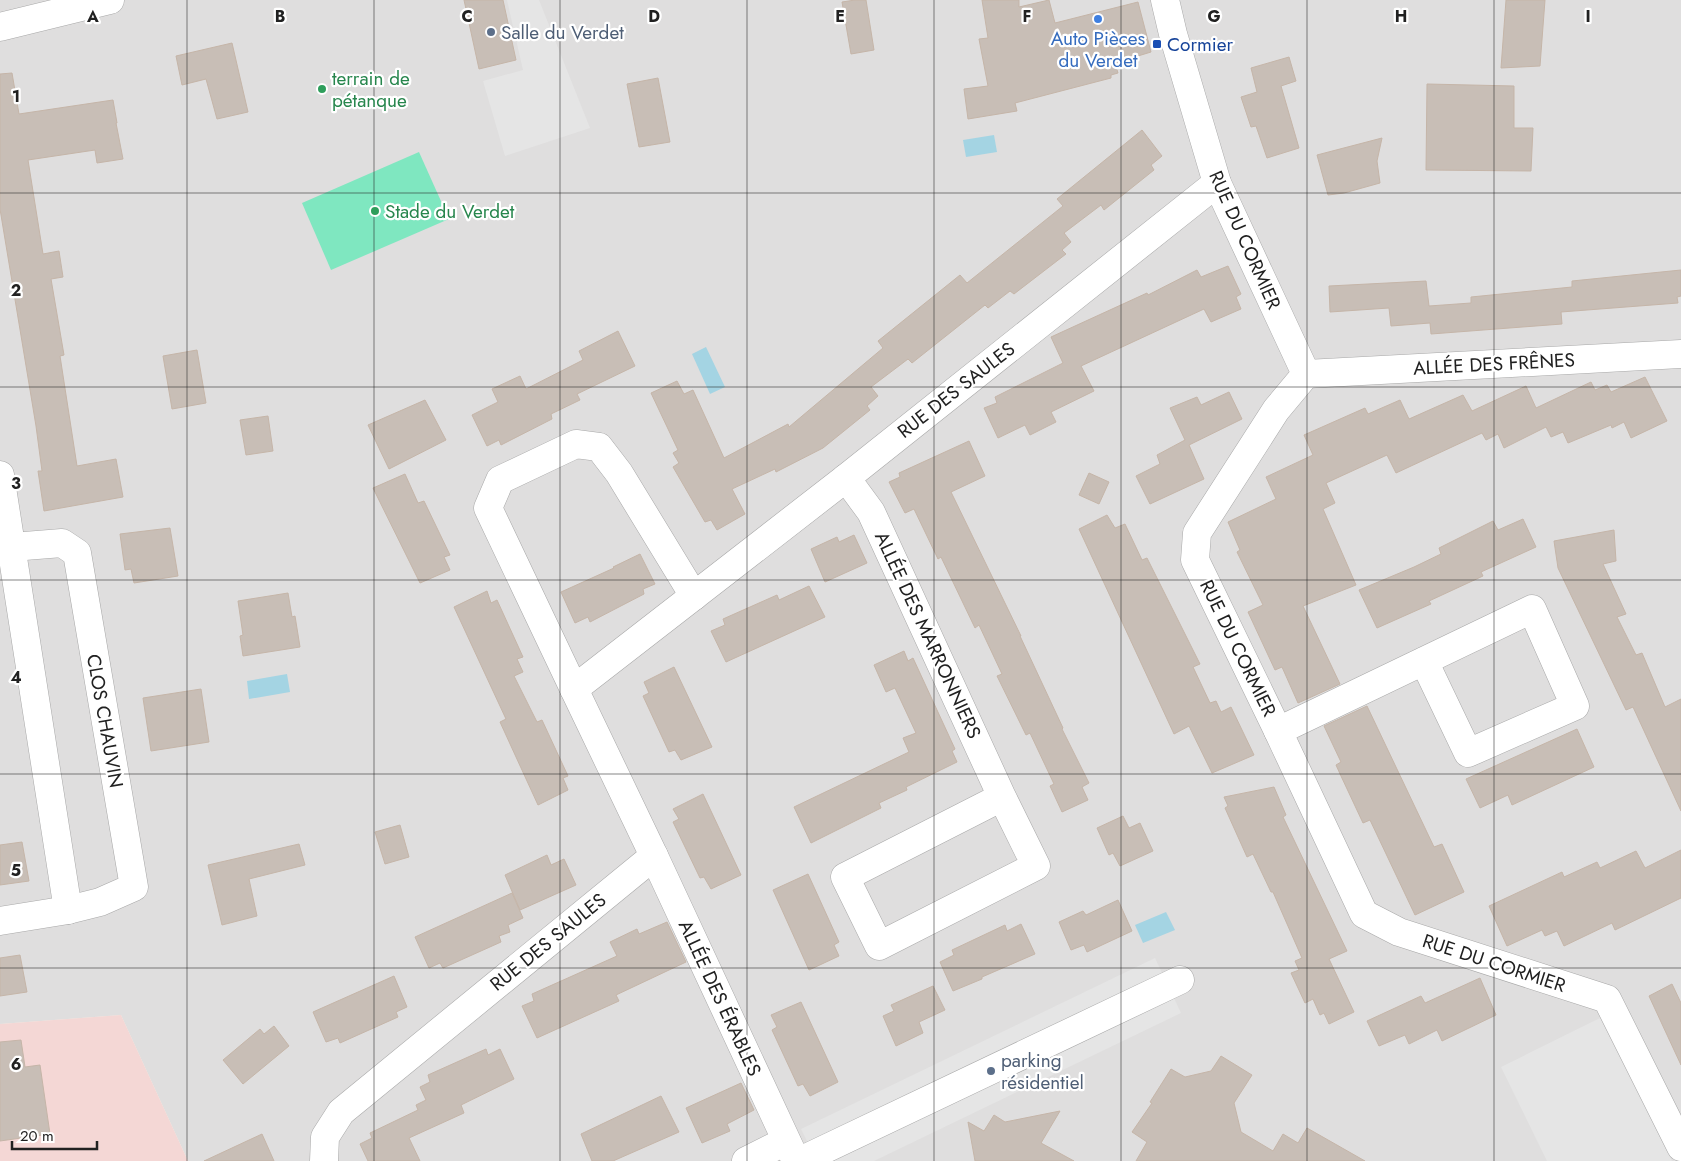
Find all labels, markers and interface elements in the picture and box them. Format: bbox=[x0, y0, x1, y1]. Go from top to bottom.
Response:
text: A bbox=[86, 5, 99, 28]
text: B bbox=[275, 5, 285, 28]
text: C bbox=[461, 5, 473, 28]
text: D bbox=[648, 5, 660, 28]
text: E bbox=[835, 5, 845, 28]
text: F bbox=[1023, 5, 1031, 28]
text: G bbox=[1207, 5, 1221, 28]
text: H bbox=[1395, 5, 1407, 28]
text: I bbox=[1585, 5, 1591, 28]
marker: Auto Pièces du Verdet bbox=[1092, 13, 1104, 25]
place label: Salle du Verdet bbox=[501, 19, 624, 46]
place label: Auto Pièces du Verdet bbox=[1051, 25, 1146, 74]
marker: Salle du Verdet bbox=[485, 26, 497, 38]
place label: Cormier bbox=[1167, 31, 1233, 58]
marker: Cormier bbox=[1151, 38, 1163, 50]
place label: terrain de pétanque bbox=[332, 65, 410, 114]
marker: terrain de pétanque bbox=[316, 83, 328, 95]
text: 1 bbox=[12, 85, 20, 108]
street label: RUE DU CORMIER bbox=[1202, 166, 1288, 314]
place label: Stade du Verdet bbox=[385, 198, 515, 225]
marker: Stade du Verdet bbox=[369, 205, 381, 217]
text: 2 bbox=[11, 279, 21, 302]
street label: RUE DES SAULES bbox=[892, 336, 1020, 444]
street label: ALLÉE DES FRÊNES bbox=[1412, 346, 1576, 382]
text: 3 bbox=[11, 472, 21, 495]
street label: ALLÉE DES MARRONNIERS bbox=[868, 527, 988, 743]
street label: RUE DU CORMIER bbox=[1193, 575, 1283, 721]
street label: CLOS CHAUVIN bbox=[80, 652, 130, 790]
text: 4 bbox=[10, 666, 22, 689]
text: 5 bbox=[11, 859, 21, 882]
street label: RUE DES SAULES bbox=[484, 887, 612, 997]
street label: ALLÉE DES ÉRABLES bbox=[672, 916, 768, 1080]
street label: RUE DU CORMIER bbox=[1419, 927, 1569, 999]
place label: parking résidentiel bbox=[1001, 1047, 1084, 1096]
text: 6 bbox=[11, 1053, 21, 1076]
marker: parking résidentiel bbox=[985, 1065, 997, 1077]
scale bar bbox=[12, 1118, 98, 1150]
text: 20 m bbox=[20, 1125, 54, 1147]

